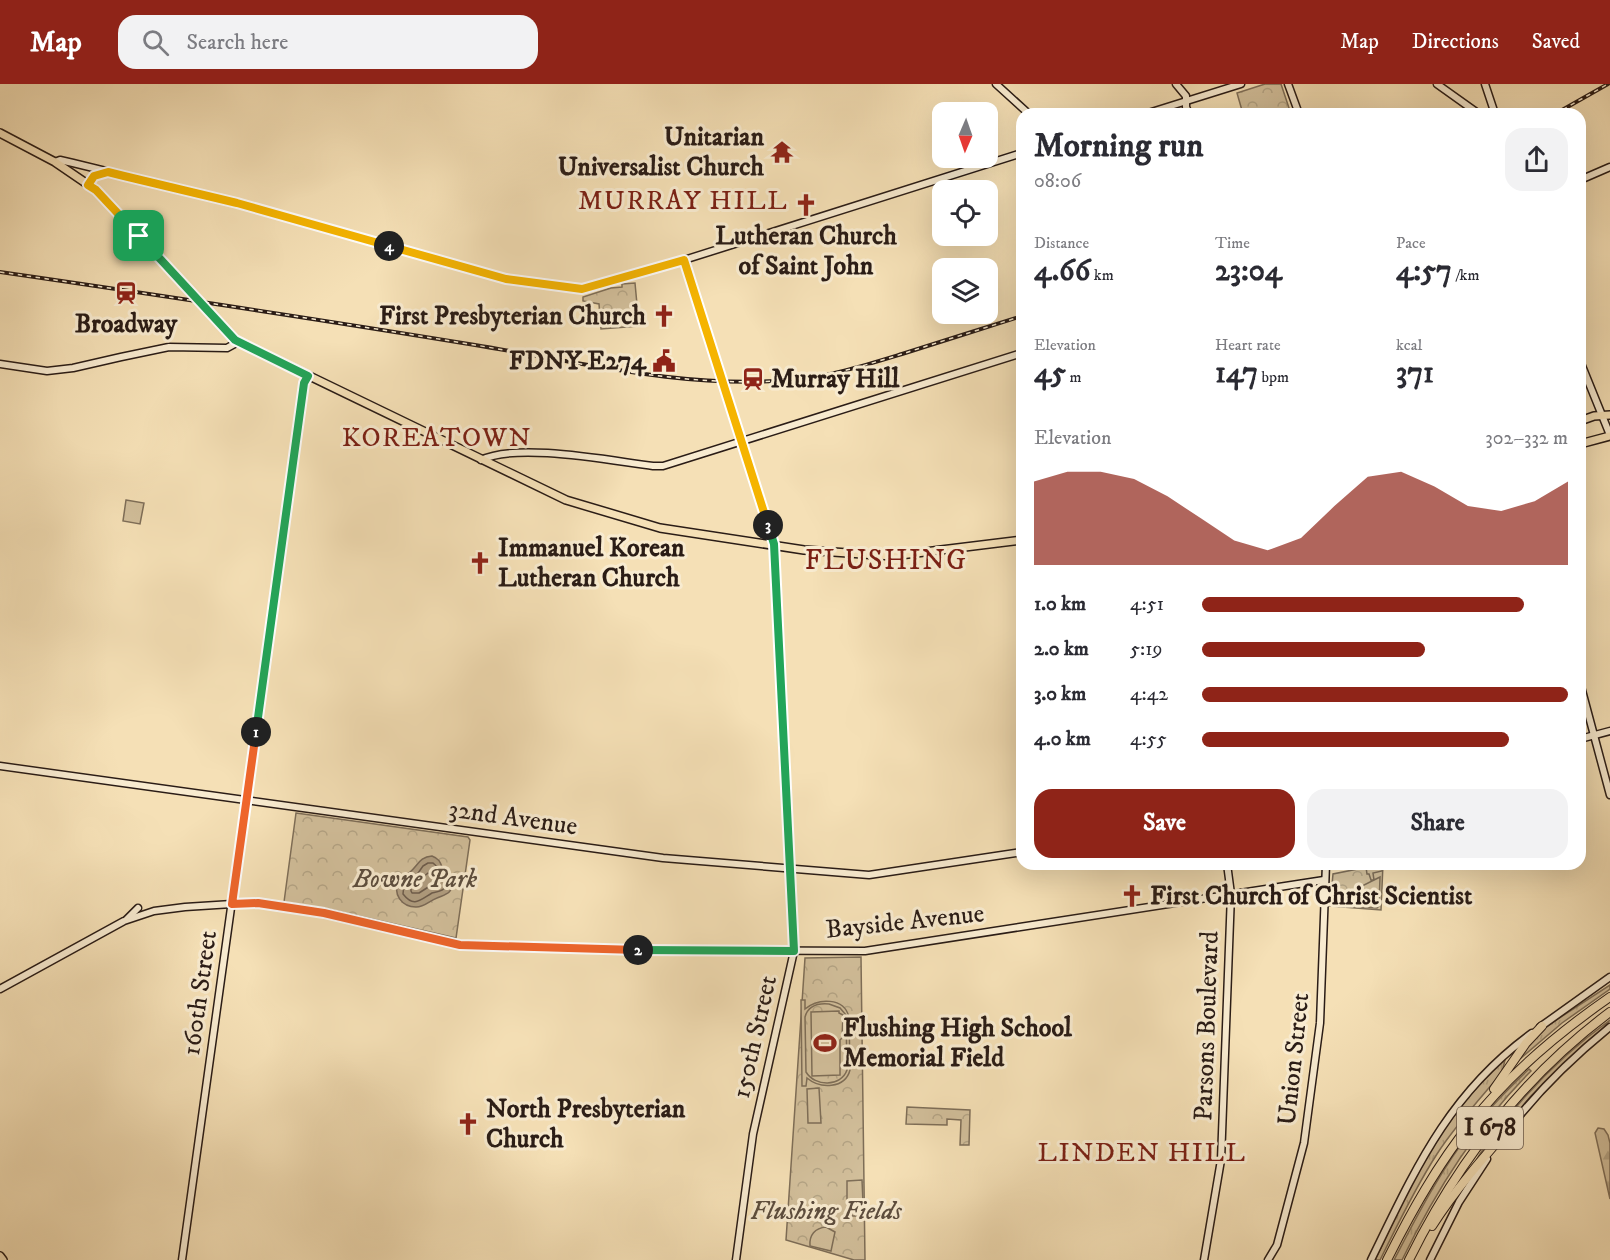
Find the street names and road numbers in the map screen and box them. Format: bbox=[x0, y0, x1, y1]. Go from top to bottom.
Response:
street label: 32nd Avenue bbox=[447, 793, 579, 843]
street label: Bayside Avenue bbox=[824, 897, 986, 947]
street label: 160th Street bbox=[175, 928, 225, 1058]
street label: Parsons Boulevard bbox=[1187, 930, 1227, 1122]
street label: 150th Street bbox=[725, 972, 785, 1102]
street label: Union Street bbox=[1271, 991, 1317, 1127]
road number: I 678 bbox=[1457, 1107, 1523, 1149]

